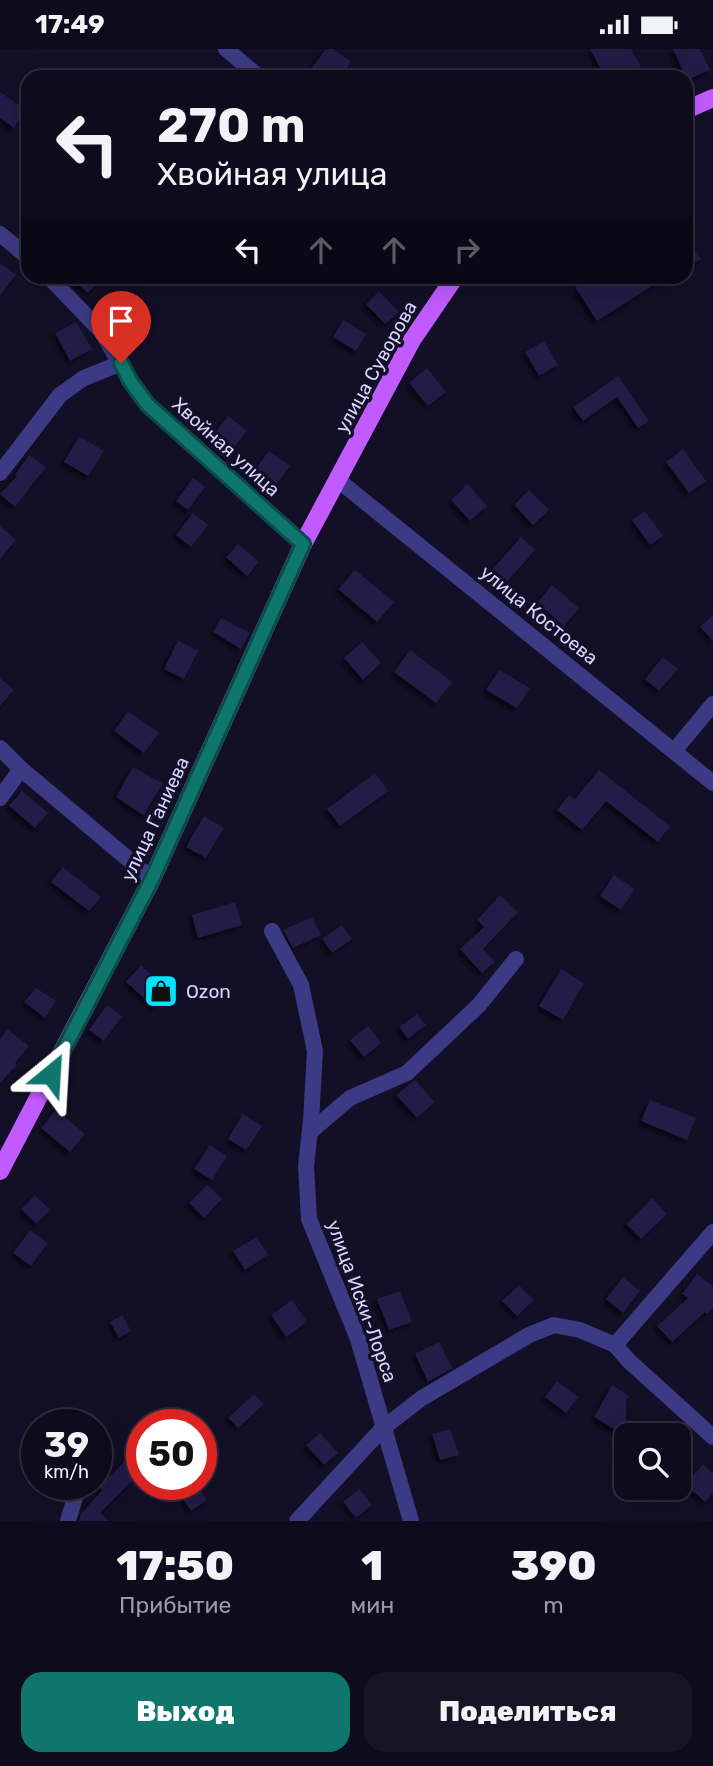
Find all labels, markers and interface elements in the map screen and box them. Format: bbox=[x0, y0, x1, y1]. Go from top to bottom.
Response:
text: 17:49 bbox=[35, 9, 105, 40]
text: 270 m bbox=[157, 96, 306, 154]
icon: left bbox=[42, 98, 133, 189]
text: Хвойная улица bbox=[157, 155, 388, 193]
icon: left bbox=[229, 231, 267, 269]
icon: ahead bbox=[302, 231, 340, 269]
icon: ahead bbox=[375, 231, 413, 269]
icon: right bbox=[448, 231, 486, 269]
pin bbox=[91, 291, 151, 363]
street label: улица Суворова bbox=[330, 297, 422, 437]
icon: arrive bbox=[102, 302, 140, 340]
street label: Хвойная улица bbox=[167, 393, 285, 501]
street label: улица Костоева bbox=[476, 561, 602, 669]
street label: улица Ганиева bbox=[116, 753, 194, 885]
shop icon: Ozon bbox=[142, 972, 180, 1010]
place label: Ozon bbox=[186, 980, 231, 1003]
position arrow bbox=[14.0, 1037, 88.0, 1111]
street label: улица Иски-Лорса bbox=[322, 1217, 402, 1385]
speed limit sign: 50 bbox=[126, 1409, 217, 1500]
map controls bbox=[614, 1423, 691, 1500]
button: search bbox=[614, 1423, 691, 1500]
text: 39 bbox=[44, 1424, 89, 1466]
text: km/h bbox=[44, 1461, 89, 1483]
text: 17:50 bbox=[116, 1541, 234, 1591]
text: 1 bbox=[361, 1541, 383, 1591]
text: 390 bbox=[511, 1541, 597, 1591]
text: Прибытие bbox=[119, 1591, 231, 1619]
text: мин bbox=[350, 1591, 394, 1619]
text: m bbox=[543, 1591, 564, 1619]
button: Выход bbox=[21, 1672, 350, 1752]
button: Поделиться bbox=[364, 1672, 692, 1752]

